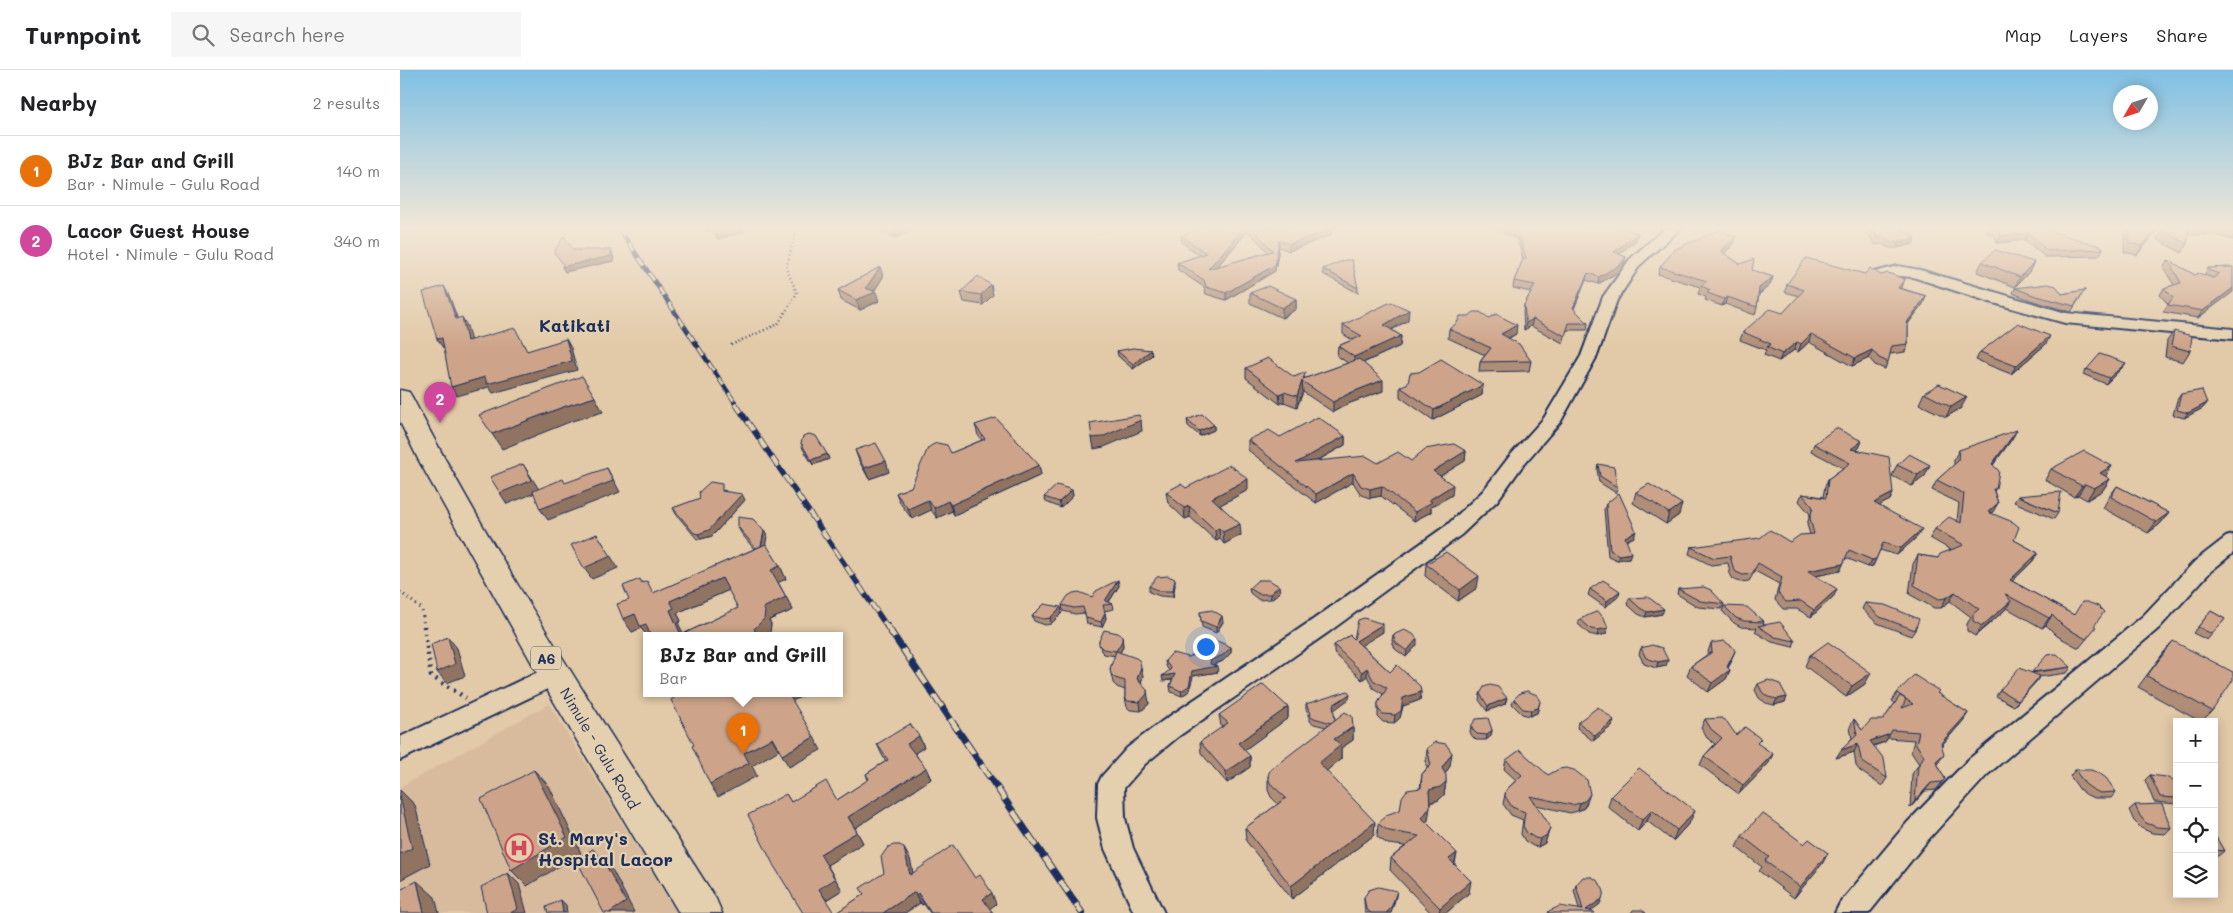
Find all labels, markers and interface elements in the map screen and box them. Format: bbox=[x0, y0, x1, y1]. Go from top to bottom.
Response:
search box bbox=[171, 12, 521, 57]
text: Turnpoint bbox=[25, 19, 141, 50]
icon: search bbox=[189, 21, 217, 49]
text: Search here bbox=[229, 22, 345, 47]
text: Map bbox=[2005, 23, 2041, 47]
text: Layers bbox=[2069, 23, 2128, 47]
text: Share bbox=[2156, 23, 2208, 47]
north arrow bbox=[2113, 85, 2158, 130]
text: Nearby bbox=[20, 89, 97, 116]
text: 2 results bbox=[313, 92, 380, 113]
text: BJz Bar and Grill bbox=[67, 148, 234, 173]
text: 1 bbox=[32, 160, 40, 181]
text: 140 m bbox=[336, 160, 380, 181]
text: Bar · Nimule - Gulu Road bbox=[67, 173, 260, 194]
text: Lacor Guest House bbox=[67, 218, 250, 243]
text: 2 bbox=[32, 230, 40, 251]
text: 340 m bbox=[333, 230, 380, 251]
text: Hotel · Nimule - Gulu Road bbox=[67, 243, 274, 264]
district label: Katikati bbox=[539, 313, 611, 337]
pin: 2 bbox=[424, 382, 456, 423]
popup bbox=[643, 632, 843, 697]
your location bbox=[1193, 634, 1219, 660]
text: BJz Bar and Grill bbox=[660, 642, 826, 667]
road number: A6 bbox=[531, 646, 561, 670]
text: Bar bbox=[660, 667, 688, 688]
street label: Nimule - Gulu Road bbox=[556, 684, 644, 812]
pin: 1 bbox=[727, 713, 759, 754]
map controls bbox=[2173, 718, 2218, 898]
button: + bbox=[2173, 718, 2218, 763]
button: − bbox=[2173, 763, 2218, 808]
button: locate bbox=[2173, 808, 2218, 853]
place label: St. Mary's Hospital Lacor bbox=[538, 826, 673, 871]
hospital icon: St. Mary's Hospital Lacor bbox=[504, 833, 534, 863]
button: layers bbox=[2173, 853, 2218, 898]

